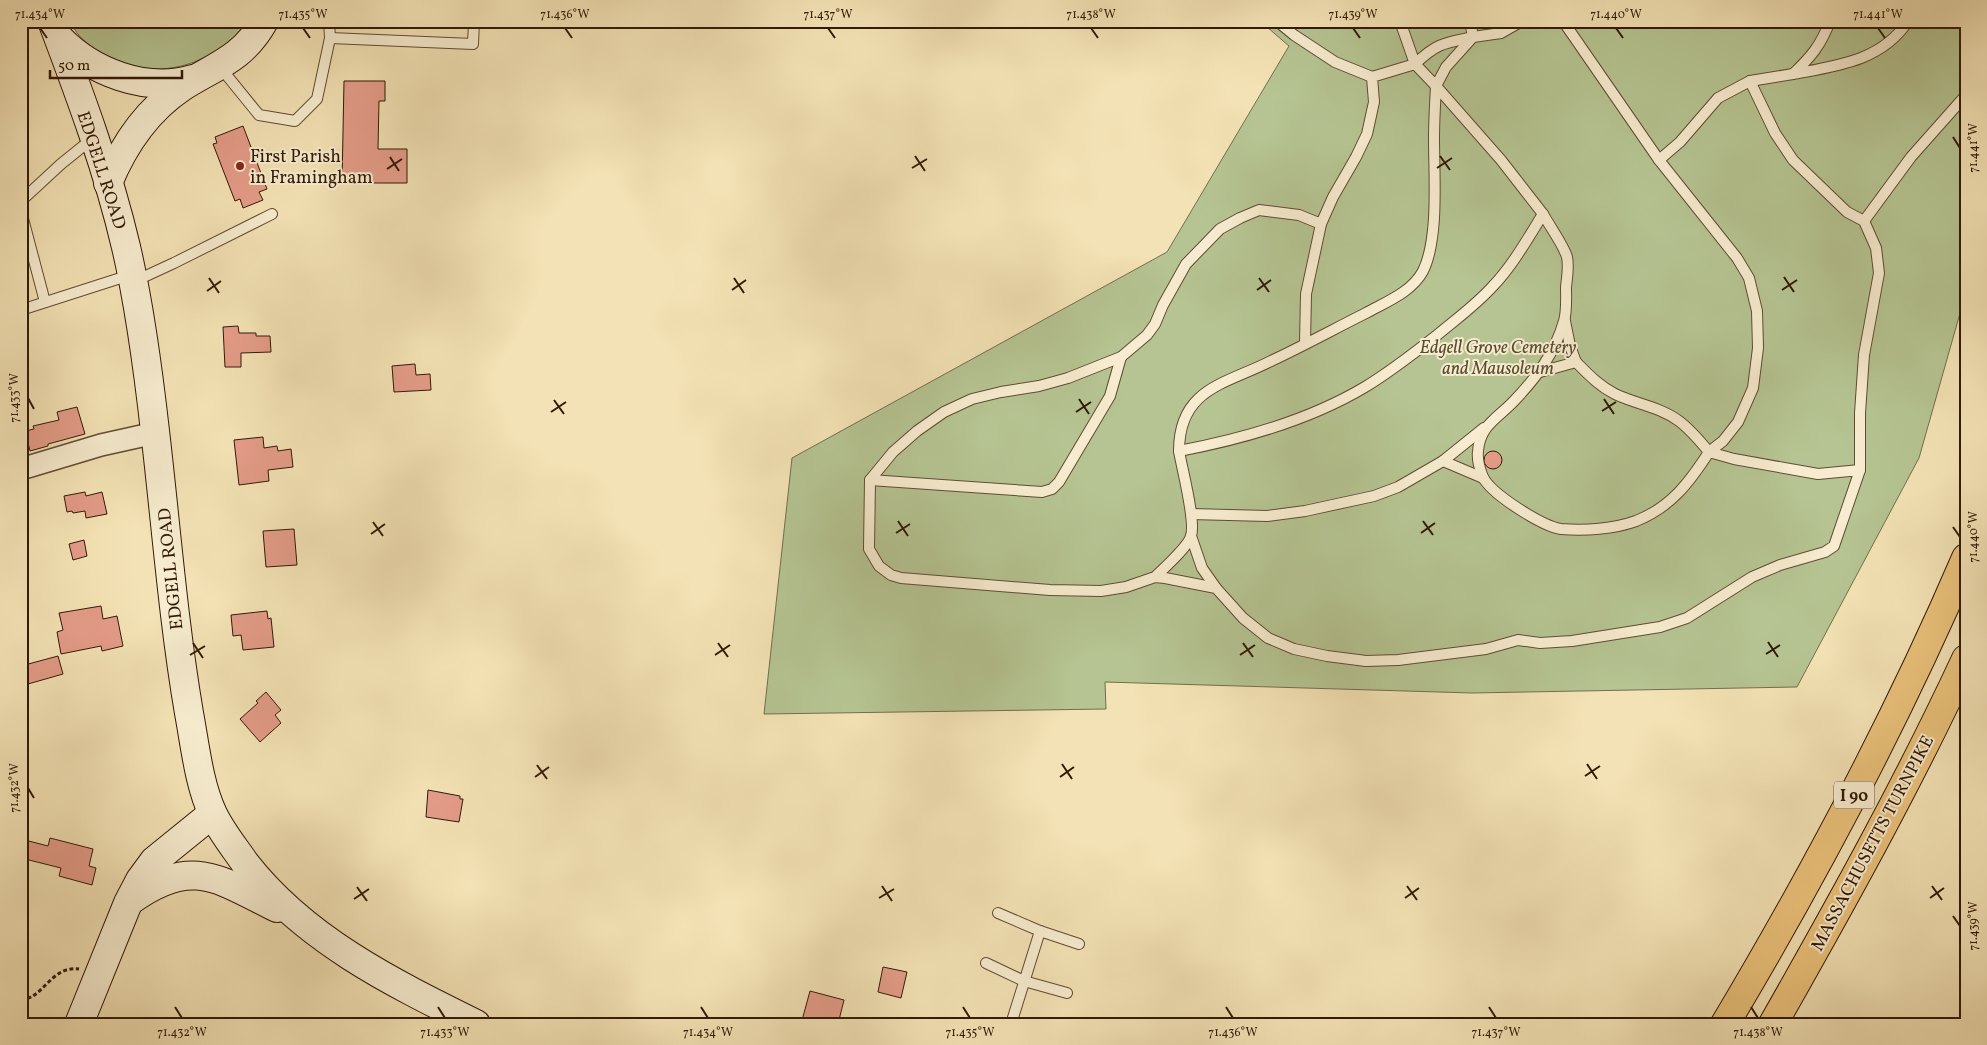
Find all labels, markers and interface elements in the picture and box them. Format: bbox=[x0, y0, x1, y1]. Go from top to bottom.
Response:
text: 71.434°W bbox=[15, 7, 65, 23]
text: 71.435°W bbox=[278, 7, 328, 23]
text: 71.436°W bbox=[540, 7, 590, 23]
text: 71.437°W bbox=[803, 7, 853, 23]
text: 71.438°W bbox=[1066, 7, 1116, 23]
text: 71.439°W bbox=[1328, 7, 1378, 23]
text: 71.440°W bbox=[1590, 7, 1642, 23]
text: 71.441°W bbox=[1853, 7, 1903, 23]
scale bar bbox=[50, 48, 182, 80]
text: 50 m bbox=[58, 56, 90, 77]
street label: EDGELL ROAD bbox=[70, 108, 131, 233]
text: 71.441°W bbox=[1966, 123, 1982, 173]
place label: First Parish in Framingham bbox=[250, 145, 373, 191]
marker: First Parish in Framingham bbox=[234, 160, 246, 172]
park label: Edgell Grove Cemetery and Mausoleum bbox=[1420, 336, 1576, 382]
text: 71.433°W bbox=[7, 373, 23, 423]
street label: EDGELL ROAD bbox=[153, 507, 190, 631]
text: 71.440°W bbox=[1966, 511, 1982, 563]
street label: MASSACHUSETTS TURNPIKE bbox=[1806, 731, 1941, 956]
text: 71.432°W bbox=[7, 763, 23, 813]
road number: I 90 bbox=[1834, 782, 1874, 808]
text: 71.439°W bbox=[1966, 901, 1982, 951]
text: 71.432°W bbox=[157, 1025, 207, 1041]
text: 71.433°W bbox=[420, 1025, 470, 1041]
text: 71.434°W bbox=[683, 1025, 733, 1041]
text: 71.435°W bbox=[945, 1025, 995, 1041]
text: 71.436°W bbox=[1208, 1025, 1258, 1041]
text: 71.437°W bbox=[1471, 1025, 1521, 1041]
text: 71.438°W bbox=[1733, 1025, 1783, 1041]

